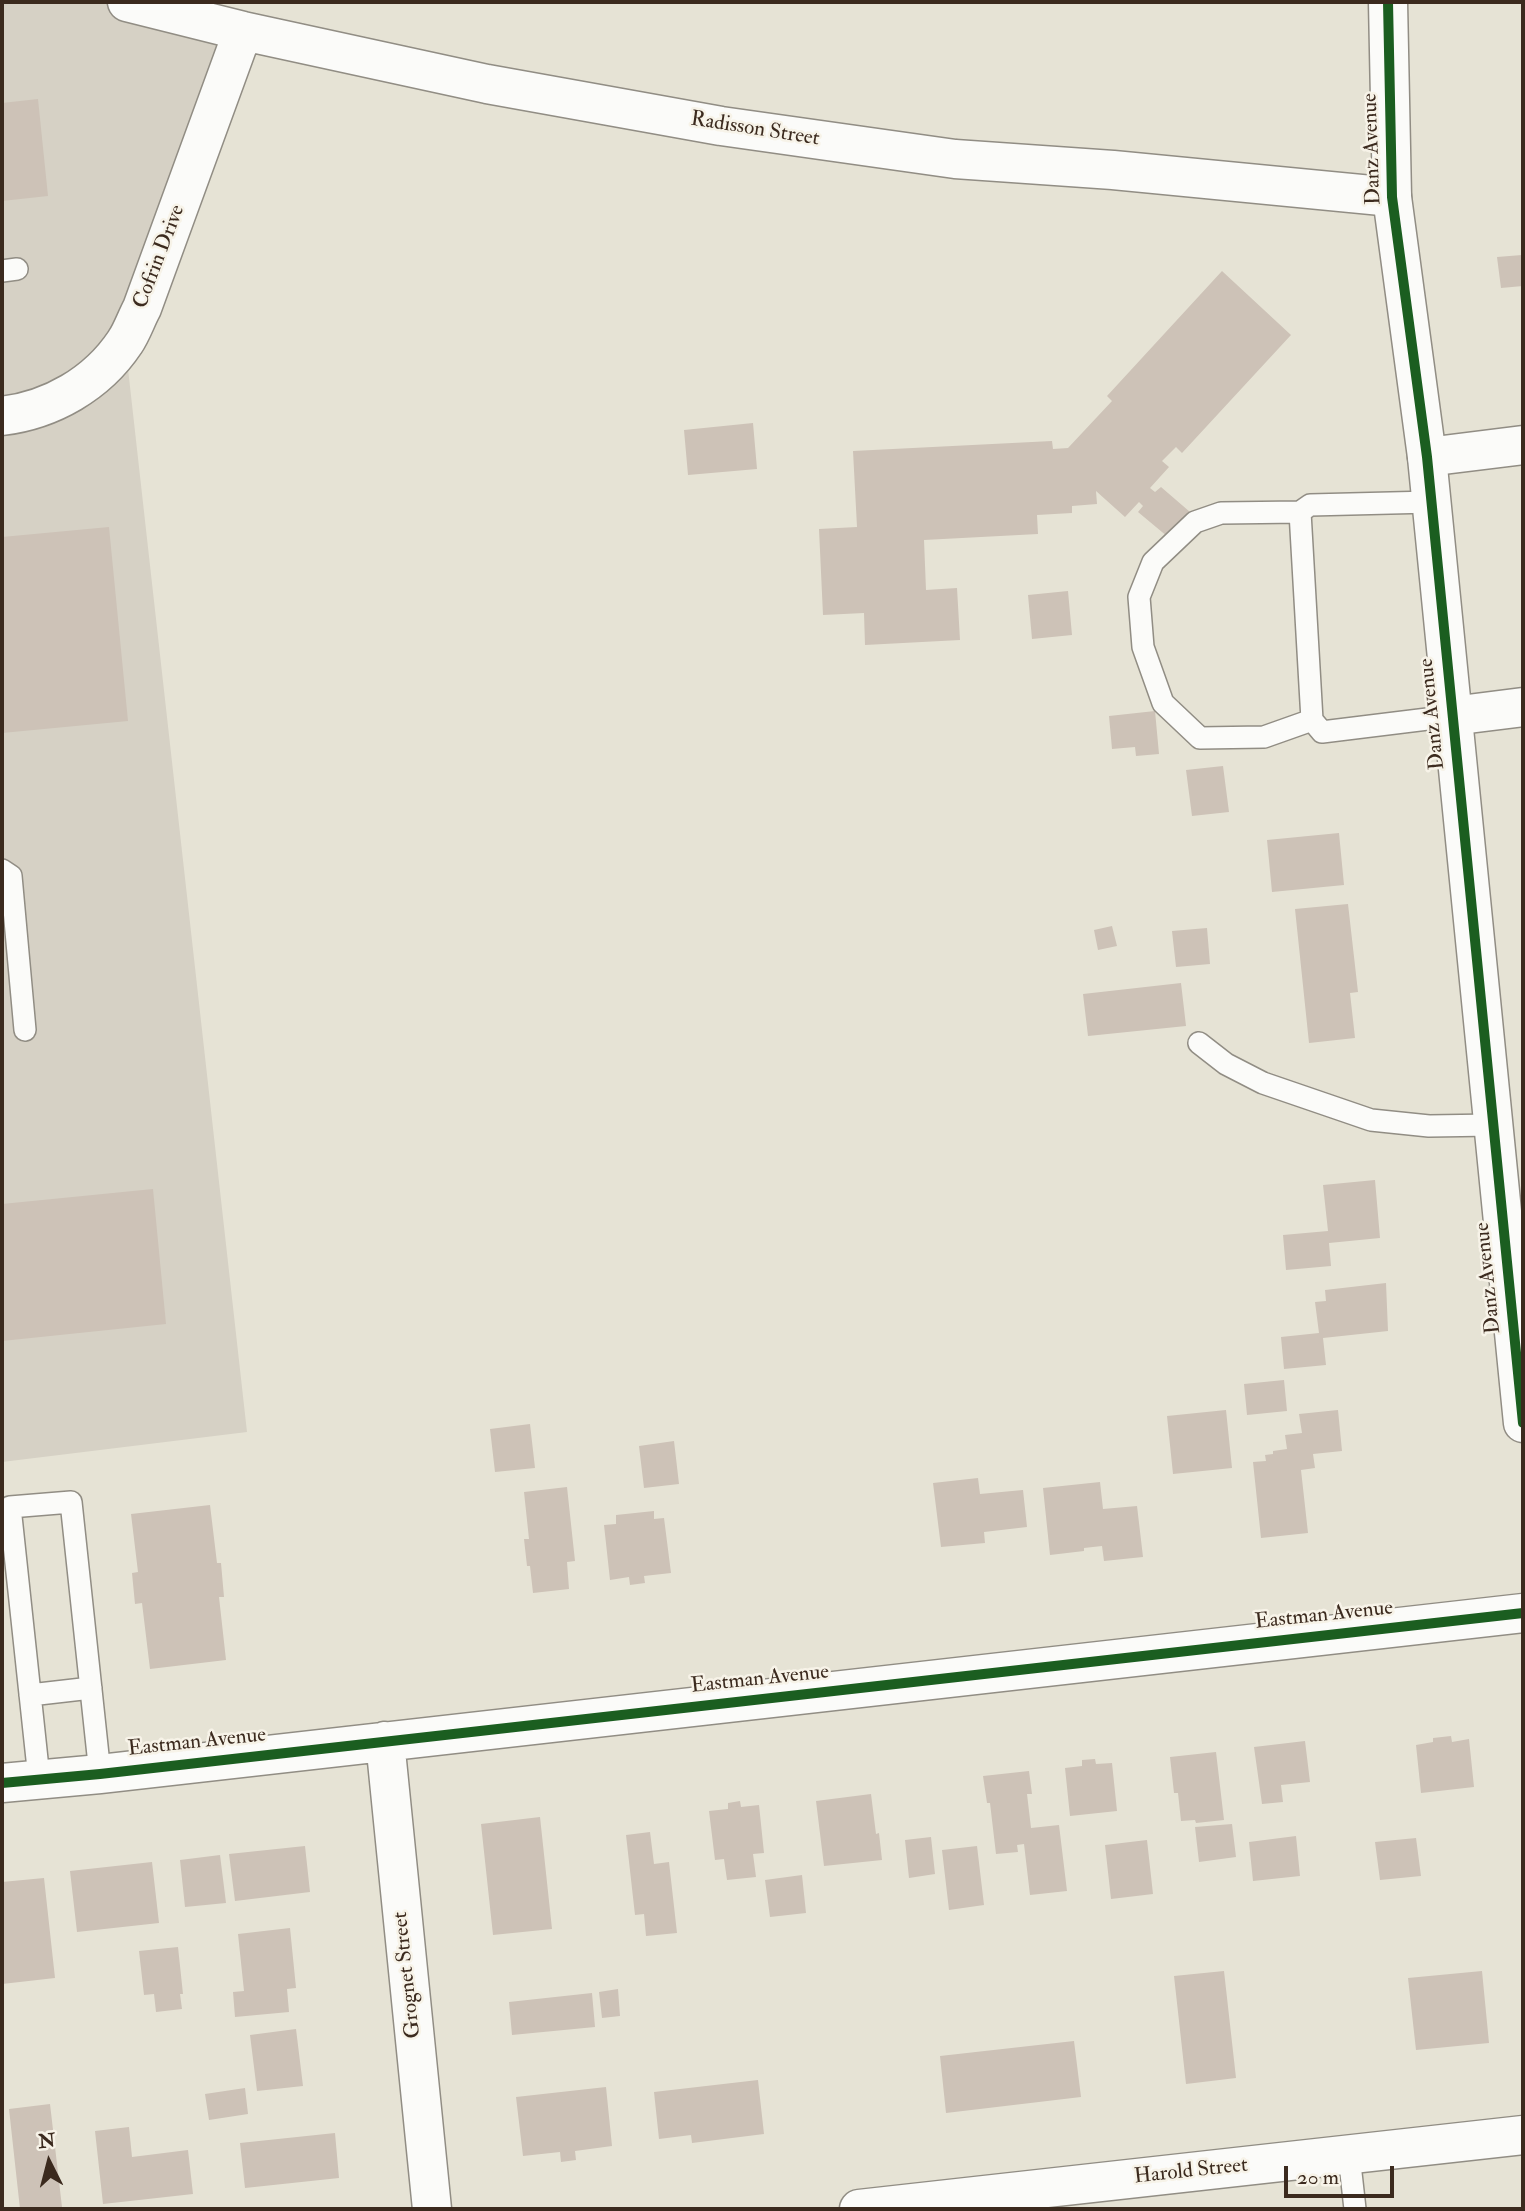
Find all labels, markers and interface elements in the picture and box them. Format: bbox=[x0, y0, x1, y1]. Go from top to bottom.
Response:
street label: Danz Avenue bbox=[1358, 93, 1388, 205]
street label: Radisson Street bbox=[689, 107, 821, 153]
street label: Cofrin Drive bbox=[129, 202, 191, 312]
street label: Danz Avenue bbox=[1415, 657, 1451, 771]
street label: Danz Avenue bbox=[1471, 1221, 1507, 1335]
street label: Eastman Avenue bbox=[1254, 1596, 1394, 1636]
street label: Eastman Avenue bbox=[690, 1660, 830, 1700]
street label: Eastman Avenue bbox=[127, 1723, 267, 1763]
street label: Grognet Street bbox=[389, 1910, 427, 2040]
north arrow bbox=[14, 2127, 84, 2197]
text: N bbox=[37, 2128, 57, 2154]
scale bar bbox=[1287, 2152, 1397, 2196]
street label: Harold Street bbox=[1133, 2153, 1249, 2191]
text: 20 m bbox=[1297, 2164, 1339, 2191]

